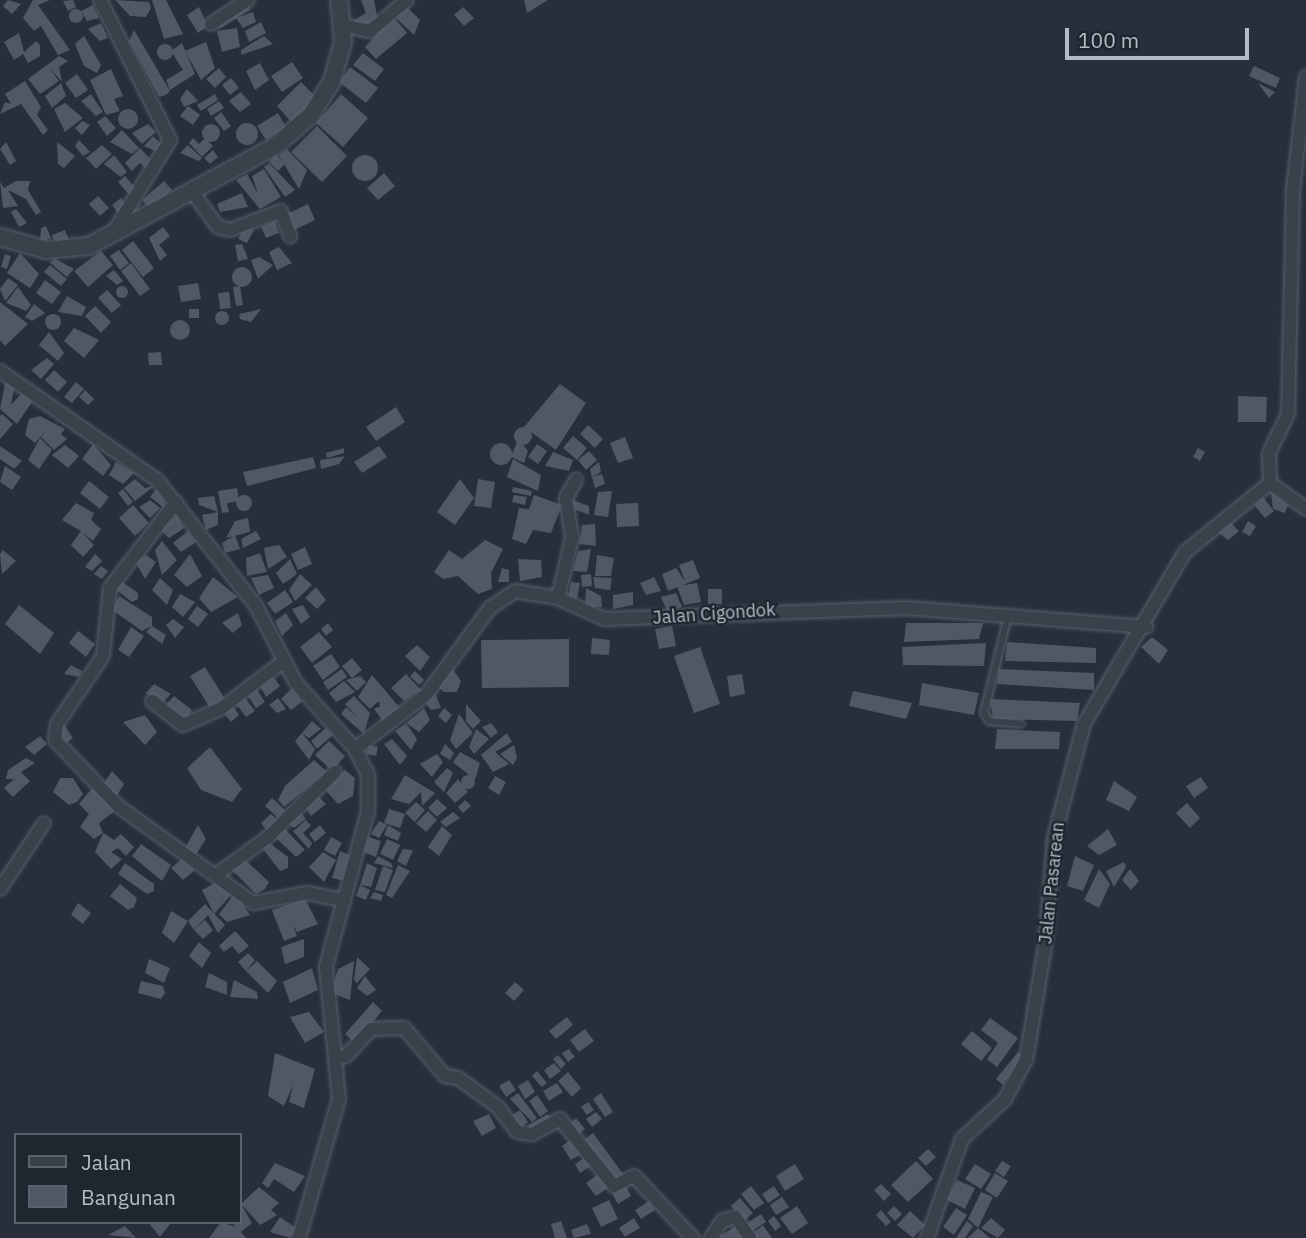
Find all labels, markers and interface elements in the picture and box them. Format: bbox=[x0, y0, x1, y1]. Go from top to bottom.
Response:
scale bar bbox=[1068, 14, 1252, 58]
text: 100 m bbox=[1078, 26, 1139, 54]
street label: Jalan Cigondok bbox=[652, 599, 776, 629]
street label: Jalan Pasarean bbox=[1035, 821, 1069, 945]
legend bbox=[14, 1133, 242, 1224]
text: Jalan bbox=[81, 1148, 132, 1176]
text: Bangunan bbox=[81, 1183, 176, 1211]

